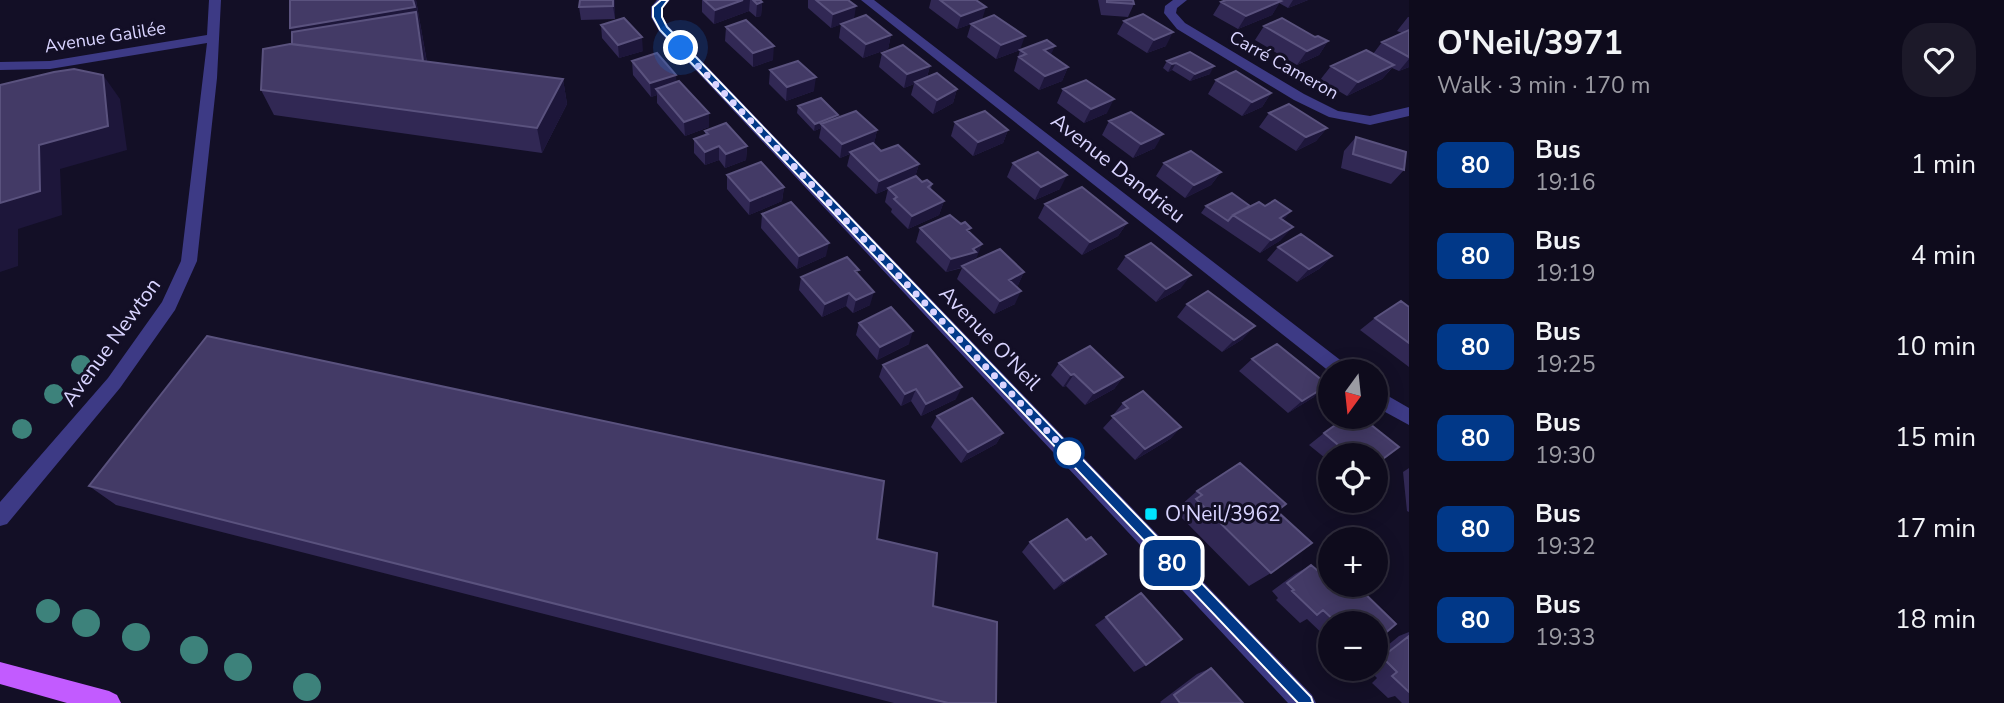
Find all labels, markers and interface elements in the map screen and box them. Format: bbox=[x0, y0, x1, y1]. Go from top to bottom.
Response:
street label: Avenue Galilée bbox=[43, 16, 167, 58]
text: O'Neil/3971 bbox=[1437, 21, 1623, 66]
button: heart bbox=[1902, 23, 1976, 97]
street label: Carré Cameron bbox=[1225, 25, 1343, 105]
your location bbox=[663, 30, 698, 65]
text: Walk · 3 min · 170 m bbox=[1437, 70, 1650, 101]
street label: Avenue Dandrieu bbox=[1045, 107, 1191, 229]
text: Bus bbox=[1535, 132, 1581, 167]
text: 1 min bbox=[1911, 147, 1976, 182]
text: 80 bbox=[1461, 149, 1490, 181]
text: 19:16 bbox=[1535, 167, 1595, 198]
text: Bus bbox=[1535, 223, 1581, 258]
text: 4 min bbox=[1911, 238, 1976, 273]
text: 80 bbox=[1461, 240, 1490, 272]
text: 19:19 bbox=[1535, 258, 1595, 289]
street label: Avenue Newton bbox=[55, 272, 167, 412]
street label: Avenue O'Neil bbox=[933, 280, 1048, 397]
text: Bus bbox=[1535, 314, 1581, 349]
text: 10 min bbox=[1895, 329, 1976, 364]
text: 80 bbox=[1461, 331, 1490, 363]
text: 19:25 bbox=[1535, 349, 1595, 380]
north arrow bbox=[1318, 359, 1388, 429]
map controls bbox=[1318, 359, 1388, 681]
text: Bus bbox=[1535, 405, 1581, 440]
text: 15 min bbox=[1895, 420, 1976, 455]
text: 80 bbox=[1461, 422, 1490, 454]
unlabelled marker bbox=[1054, 438, 1084, 468]
text: 19:30 bbox=[1535, 440, 1595, 471]
button: locate bbox=[1318, 443, 1388, 513]
text: Bus bbox=[1535, 496, 1581, 531]
place label: O'Neil/3962 bbox=[1165, 500, 1281, 528]
marker: O'Neil/3962 bbox=[1143, 506, 1159, 522]
text: 17 min bbox=[1895, 511, 1976, 546]
text: 80 bbox=[1461, 513, 1490, 545]
button: + bbox=[1318, 527, 1388, 597]
text: 19:32 bbox=[1535, 531, 1595, 562]
line badge: 80 bbox=[1140, 540, 1204, 586]
text: 80 bbox=[1158, 547, 1186, 579]
text: Bus bbox=[1535, 587, 1581, 622]
text: 18 min bbox=[1895, 602, 1976, 637]
text: 80 bbox=[1461, 604, 1490, 636]
button: − bbox=[1318, 611, 1388, 681]
text: 19:33 bbox=[1535, 622, 1595, 653]

